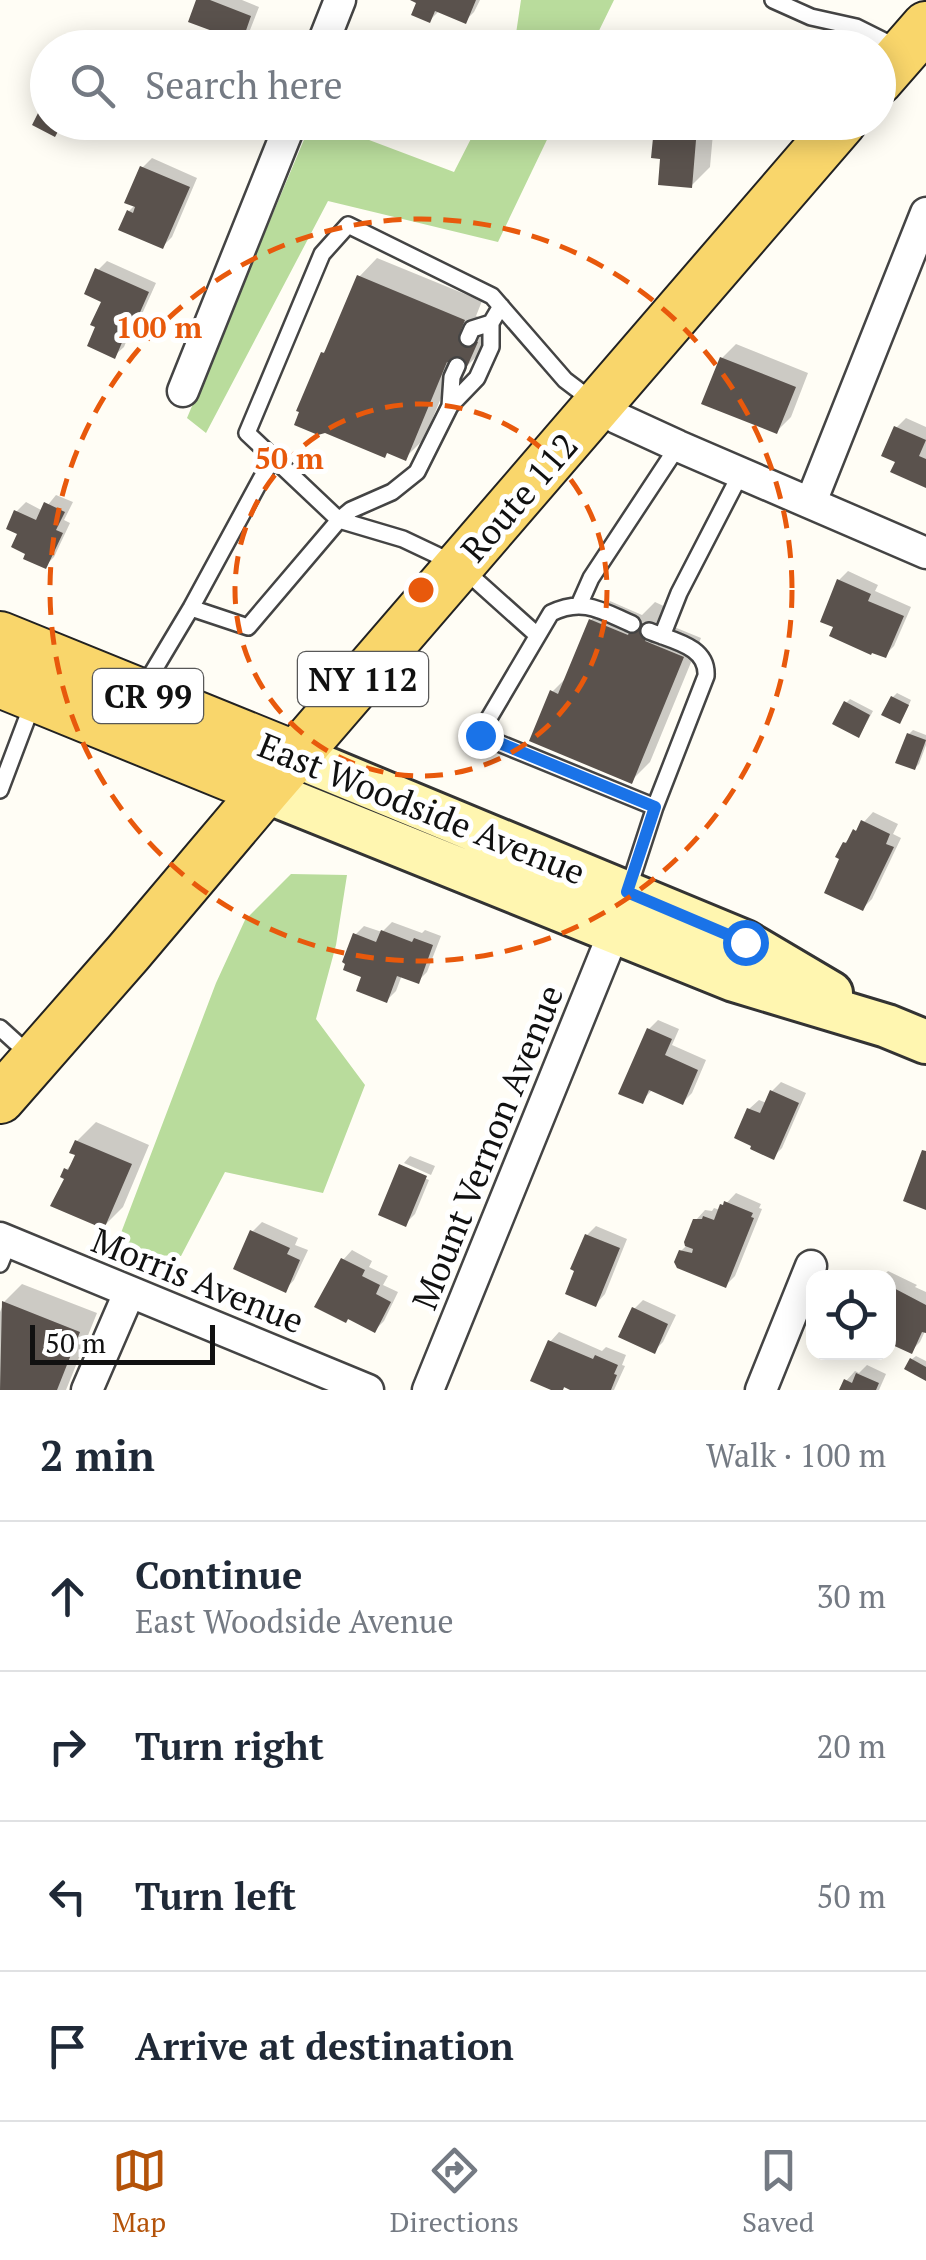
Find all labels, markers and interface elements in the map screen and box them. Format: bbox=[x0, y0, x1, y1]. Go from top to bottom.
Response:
search box bbox=[30, 30, 896, 140]
icon: search bbox=[65, 58, 120, 113]
text: Search here bbox=[145, 60, 343, 110]
text: 100 m bbox=[116, 307, 203, 347]
street label: Route 112 bbox=[450, 423, 588, 571]
text: 50 m bbox=[254, 438, 324, 478]
centre of rings bbox=[403, 572, 439, 608]
road number: NY 112 bbox=[298, 652, 428, 706]
road number: CR 99 bbox=[93, 669, 203, 723]
route end bbox=[458, 713, 504, 759]
street label: East Woodside Avenue bbox=[252, 721, 592, 895]
route start bbox=[723, 920, 769, 966]
street label: Mount Vernon Avenue bbox=[401, 978, 573, 1316]
street label: Morris Avenue bbox=[85, 1217, 311, 1343]
map controls bbox=[806, 1270, 896, 1360]
button: locate bbox=[806, 1270, 896, 1360]
scale bar bbox=[30, 1320, 215, 1364]
text: 50 m bbox=[45, 1324, 106, 1361]
text: 2 min bbox=[40, 1427, 155, 1483]
text: Walk · 100 m bbox=[706, 1434, 886, 1476]
text: Continue bbox=[135, 1550, 302, 1600]
icon: ahead bbox=[40, 1569, 95, 1624]
text: 30 m bbox=[816, 1575, 886, 1617]
text: East Woodside Avenue bbox=[135, 1600, 454, 1642]
icon: right bbox=[40, 1719, 95, 1774]
text: Turn right bbox=[135, 1721, 324, 1771]
text: 20 m bbox=[816, 1725, 886, 1767]
icon: left bbox=[40, 1869, 95, 1924]
text: Turn left bbox=[135, 1871, 296, 1921]
text: 50 m bbox=[816, 1875, 886, 1917]
icon: arrive bbox=[40, 2019, 95, 2074]
text: Arrive at destination bbox=[135, 2021, 514, 2071]
tab: Map bbox=[112, 2143, 167, 2240]
tab: Directions bbox=[390, 2143, 519, 2240]
tab: Saved bbox=[742, 2143, 814, 2240]

